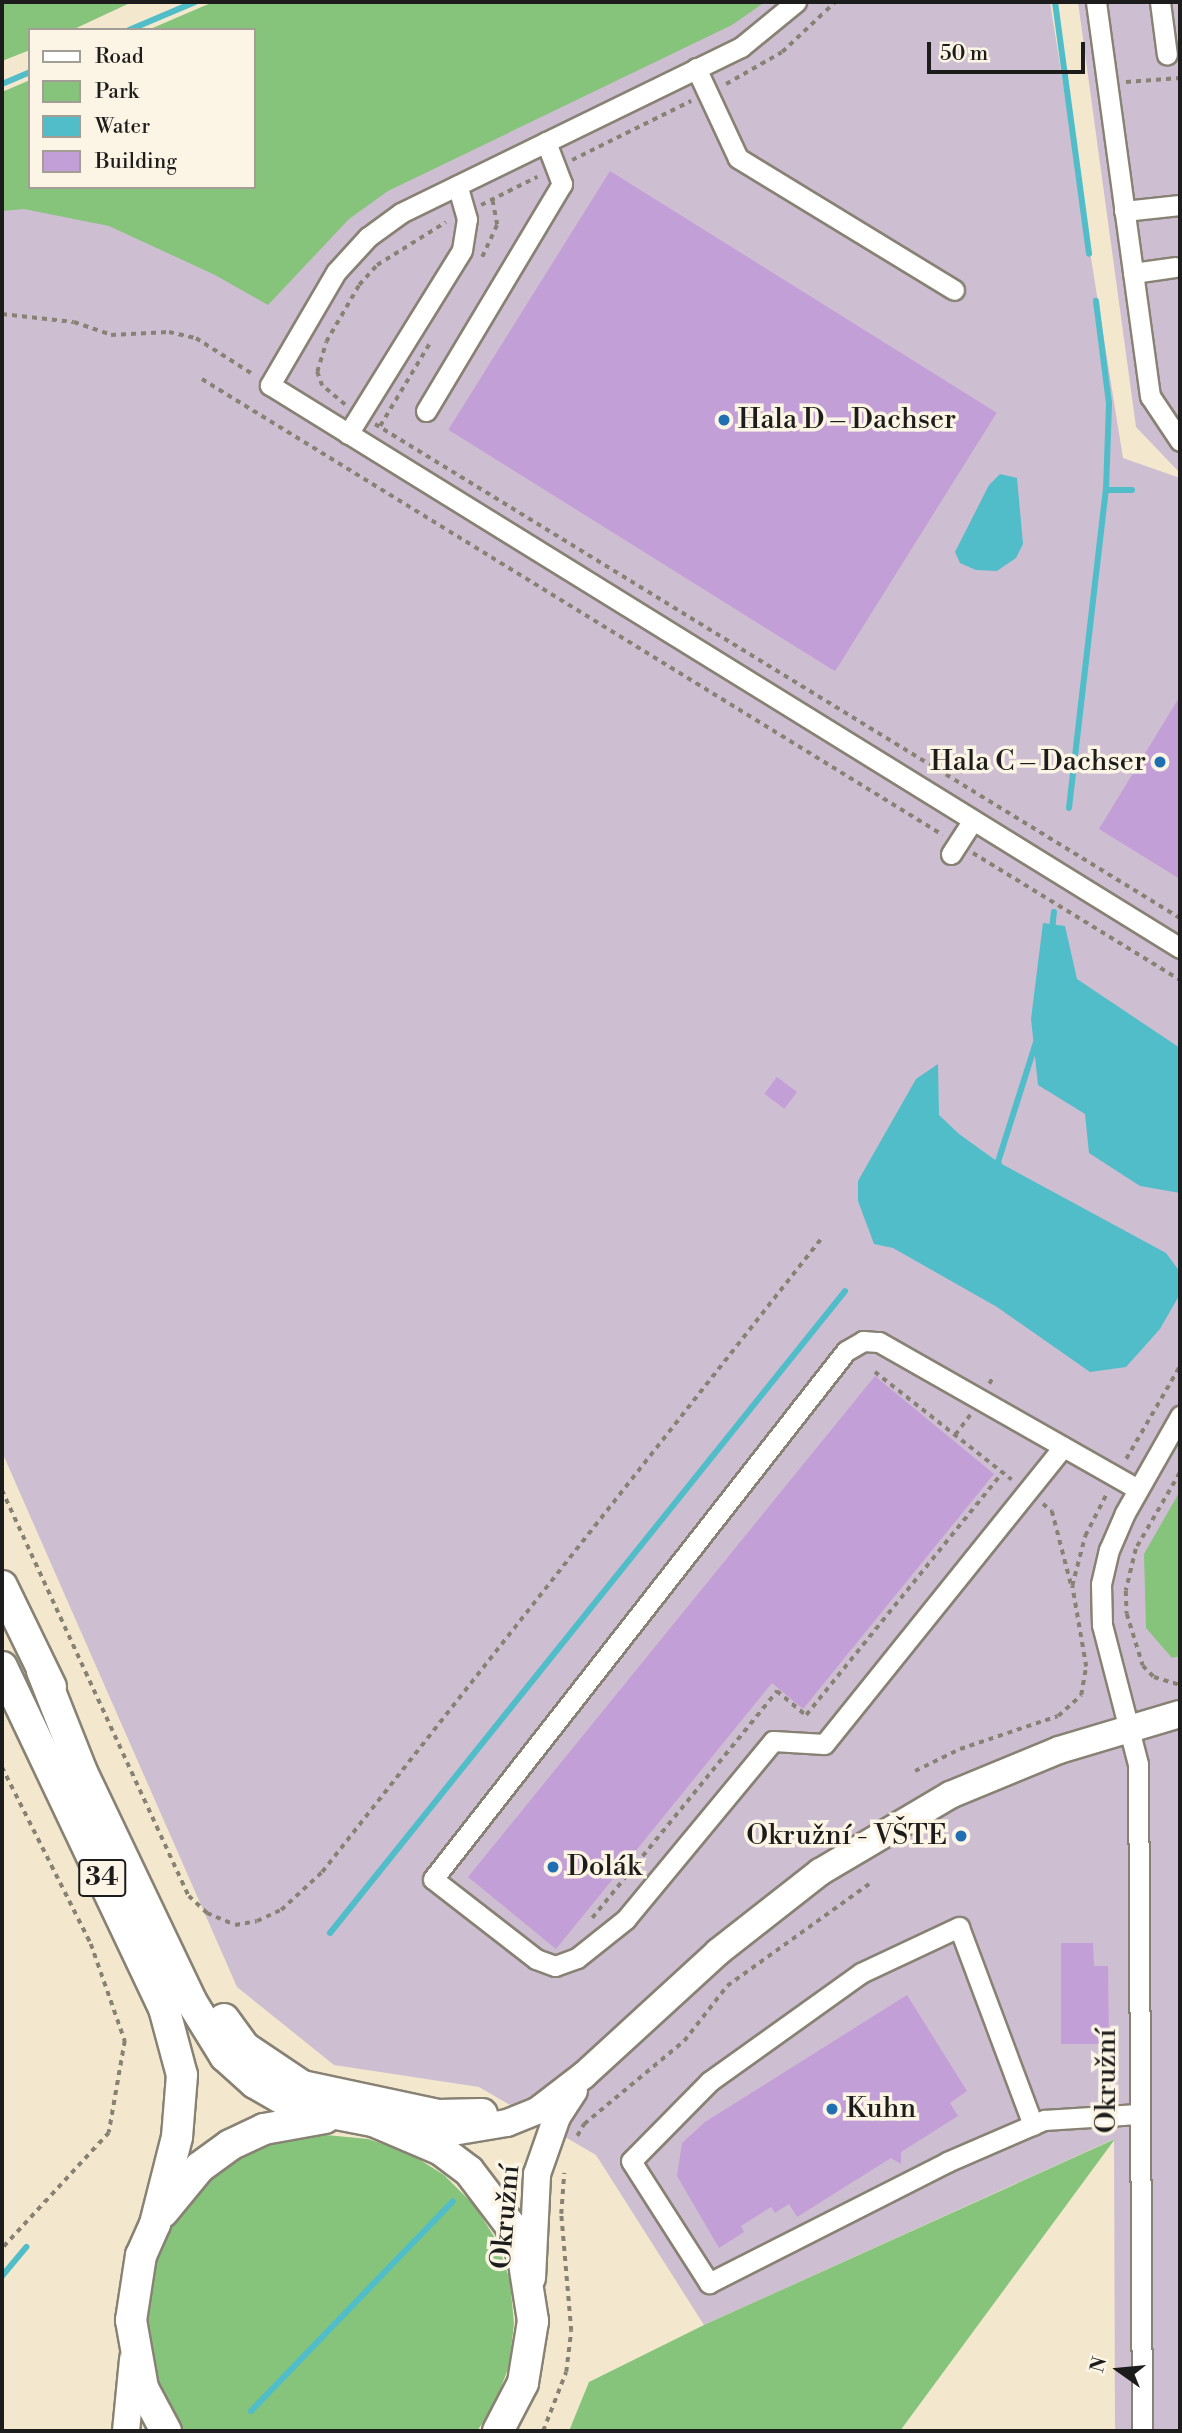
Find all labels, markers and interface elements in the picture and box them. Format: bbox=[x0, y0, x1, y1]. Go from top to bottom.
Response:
legend bbox=[28, 28, 256, 189]
scale bar bbox=[930, 28, 1088, 72]
text: 50 m bbox=[940, 41, 988, 67]
text: Road bbox=[95, 44, 144, 70]
text: Park bbox=[95, 79, 139, 105]
text: Water bbox=[95, 114, 150, 140]
text: Building bbox=[95, 149, 177, 175]
place label: Hala D – Dachser bbox=[738, 403, 956, 437]
marker: Hala D – Dachser bbox=[716, 412, 732, 428]
place label: Hala C – Dachser bbox=[930, 745, 1146, 779]
marker: Hala C – Dachser bbox=[1152, 754, 1168, 770]
place label: Okružní - VŠTE bbox=[746, 1819, 947, 1853]
marker: Okružní - VŠTE bbox=[953, 1828, 969, 1844]
place label: Dolák bbox=[567, 1850, 642, 1884]
road number: 34 bbox=[78, 1856, 126, 1900]
marker: Dolák bbox=[545, 1859, 561, 1875]
street label: Okružní bbox=[1090, 2029, 1124, 2133]
place label: Kuhn bbox=[846, 2092, 916, 2126]
marker: Kuhn bbox=[824, 2101, 840, 2117]
street label: Okružní bbox=[485, 2163, 527, 2271]
north arrow bbox=[1084, 2335, 1154, 2405]
text: N bbox=[1085, 2354, 1112, 2375]

